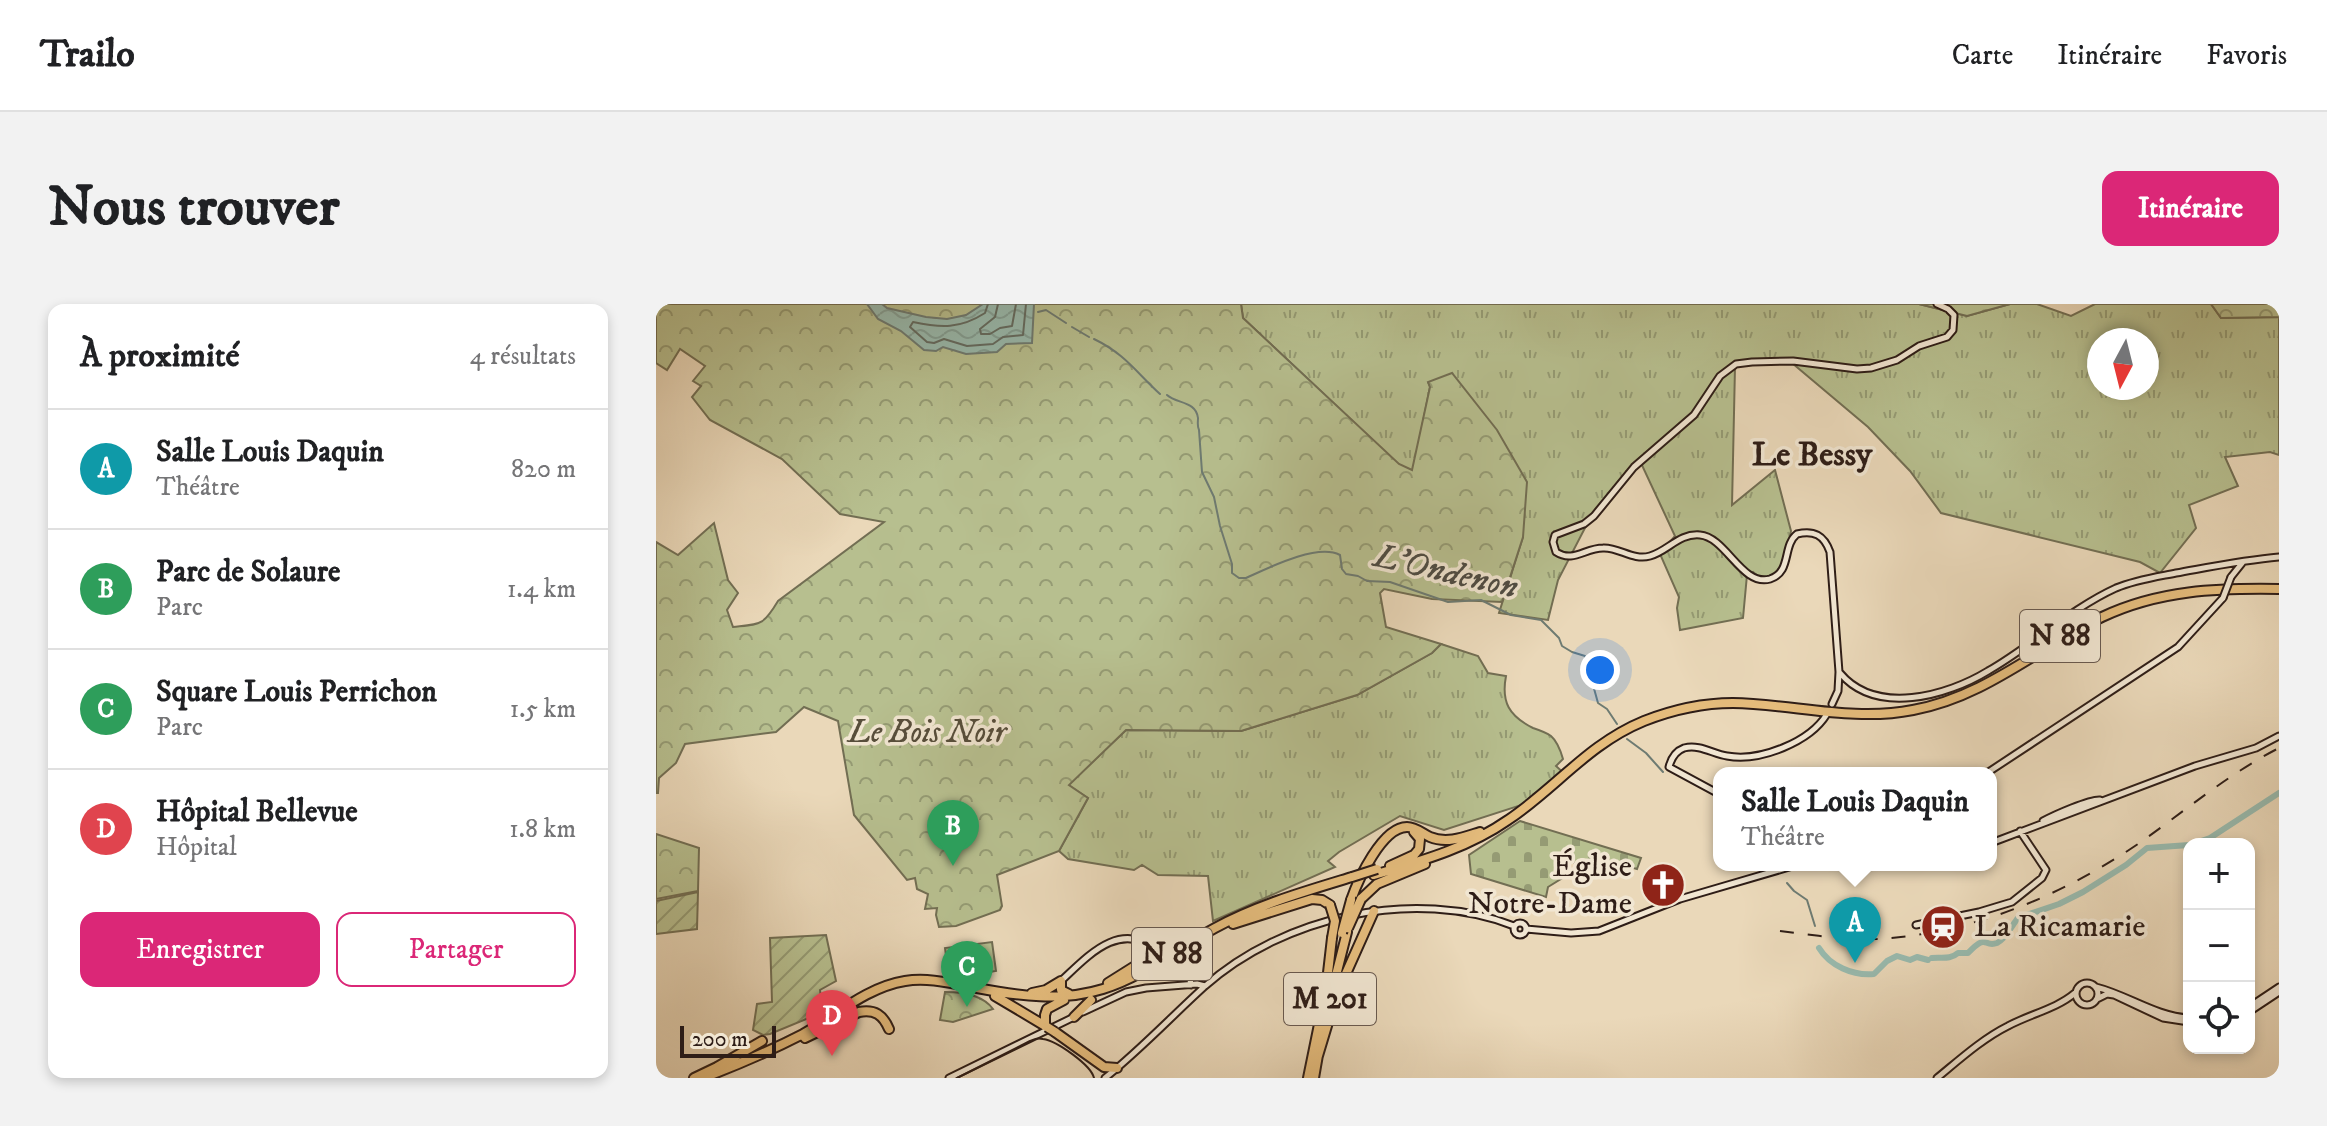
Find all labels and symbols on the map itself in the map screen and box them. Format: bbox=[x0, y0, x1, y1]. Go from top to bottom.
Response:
north arrow bbox=[2087, 328, 2159, 400]
district label: Le Bessy bbox=[1752, 434, 1873, 476]
water label: L'Ondenon bbox=[1368, 535, 1522, 609]
road number: N 88 bbox=[2020, 610, 2100, 662]
your location bbox=[1580, 650, 1620, 690]
park label: Le Bois Noir bbox=[846, 713, 1009, 753]
pin: B bbox=[927, 800, 979, 866]
place label: Église Notre-Dame bbox=[1468, 847, 1632, 924]
church icon: Église Notre-Dame bbox=[1639, 861, 1687, 909]
pin: A bbox=[1829, 897, 1881, 963]
station icon: La Ricamarie bbox=[1919, 903, 1967, 951]
place label: La Ricamarie bbox=[1974, 907, 2145, 947]
road number: N 88 bbox=[1132, 928, 1212, 980]
pin: C bbox=[941, 941, 993, 1007]
road number: M 201 bbox=[1284, 973, 1376, 1025]
pin: D bbox=[806, 990, 858, 1056]
scale bar bbox=[680, 1022, 776, 1058]

